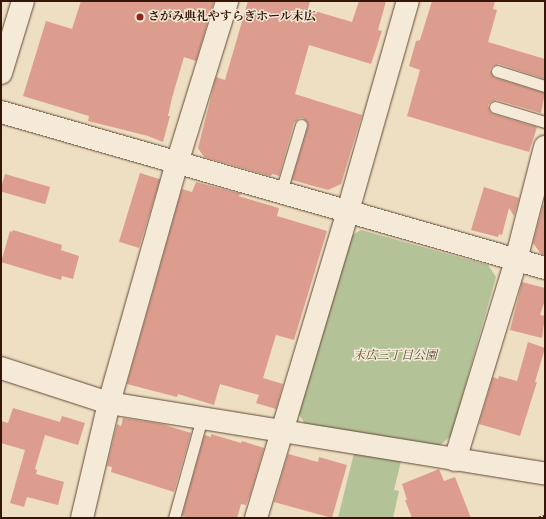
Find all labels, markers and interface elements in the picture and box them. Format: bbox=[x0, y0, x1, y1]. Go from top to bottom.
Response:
place label: さがみ典礼やすらぎホール末広 bbox=[148, 10, 316, 24]
marker: さがみ典礼やすらぎホール末広 bbox=[135, 12, 145, 22]
park label: 末広三丁目公園 bbox=[353, 349, 437, 363]

